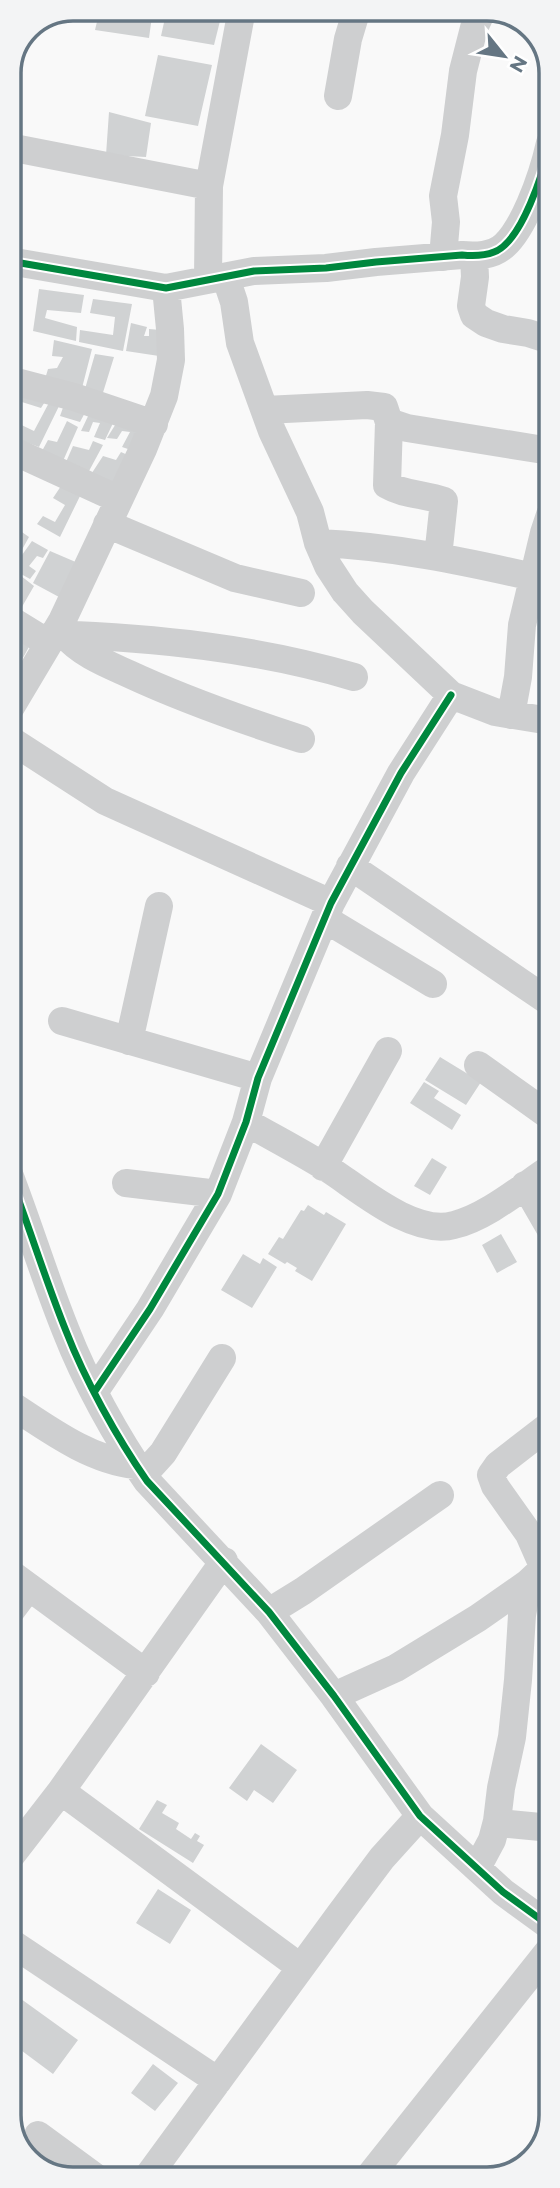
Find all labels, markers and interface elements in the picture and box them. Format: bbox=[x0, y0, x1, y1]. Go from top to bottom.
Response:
north arrow bbox=[469, 21, 539, 91]
text: N bbox=[504, 52, 532, 77]

